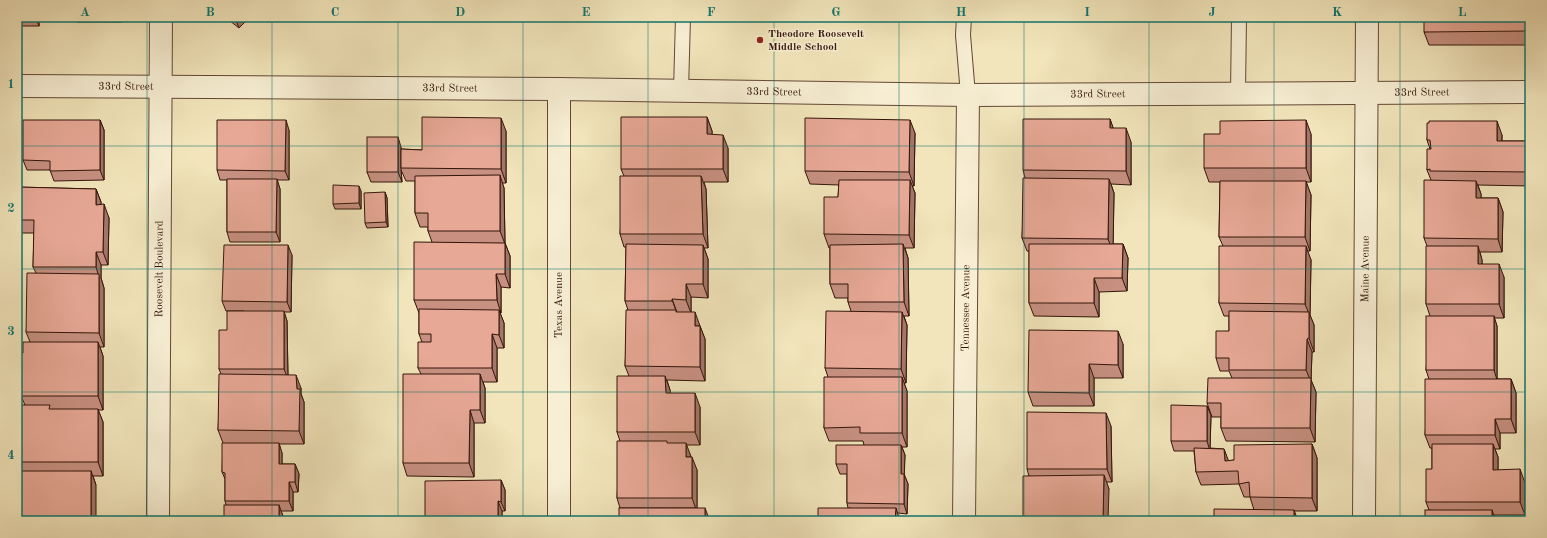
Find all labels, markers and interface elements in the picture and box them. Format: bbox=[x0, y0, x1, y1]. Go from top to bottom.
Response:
text: A bbox=[80, 6, 90, 19]
text: B bbox=[205, 6, 215, 19]
text: C bbox=[331, 6, 339, 19]
text: D bbox=[455, 6, 465, 19]
text: E bbox=[582, 6, 591, 19]
text: F bbox=[707, 6, 716, 19]
text: G bbox=[831, 6, 841, 19]
text: H bbox=[956, 6, 967, 19]
text: I bbox=[1084, 6, 1090, 19]
text: J bbox=[1208, 6, 1216, 19]
text: K bbox=[1332, 6, 1342, 19]
text: L bbox=[1458, 6, 1467, 19]
place label: Theodore Roosevelt Middle School bbox=[768, 29, 864, 53]
marker: Theodore Roosevelt Middle School bbox=[755, 35, 765, 45]
text: 1 bbox=[7, 78, 15, 91]
street label: 33rd Street bbox=[98, 81, 154, 92]
street label: 33rd Street bbox=[422, 83, 478, 94]
street label: 33rd Street bbox=[746, 86, 802, 98]
street label: 33rd Street bbox=[1394, 87, 1450, 98]
street label: 33rd Street bbox=[1070, 89, 1126, 100]
text: 2 bbox=[7, 202, 15, 215]
street label: Roosevelt Boulevard bbox=[154, 220, 165, 318]
street label: Maine Avenue bbox=[1360, 236, 1371, 302]
street label: Tennessee Avenue bbox=[960, 265, 972, 352]
street label: Texas Avenue bbox=[554, 272, 565, 338]
text: 3 bbox=[7, 325, 15, 338]
text: 4 bbox=[7, 449, 15, 462]

